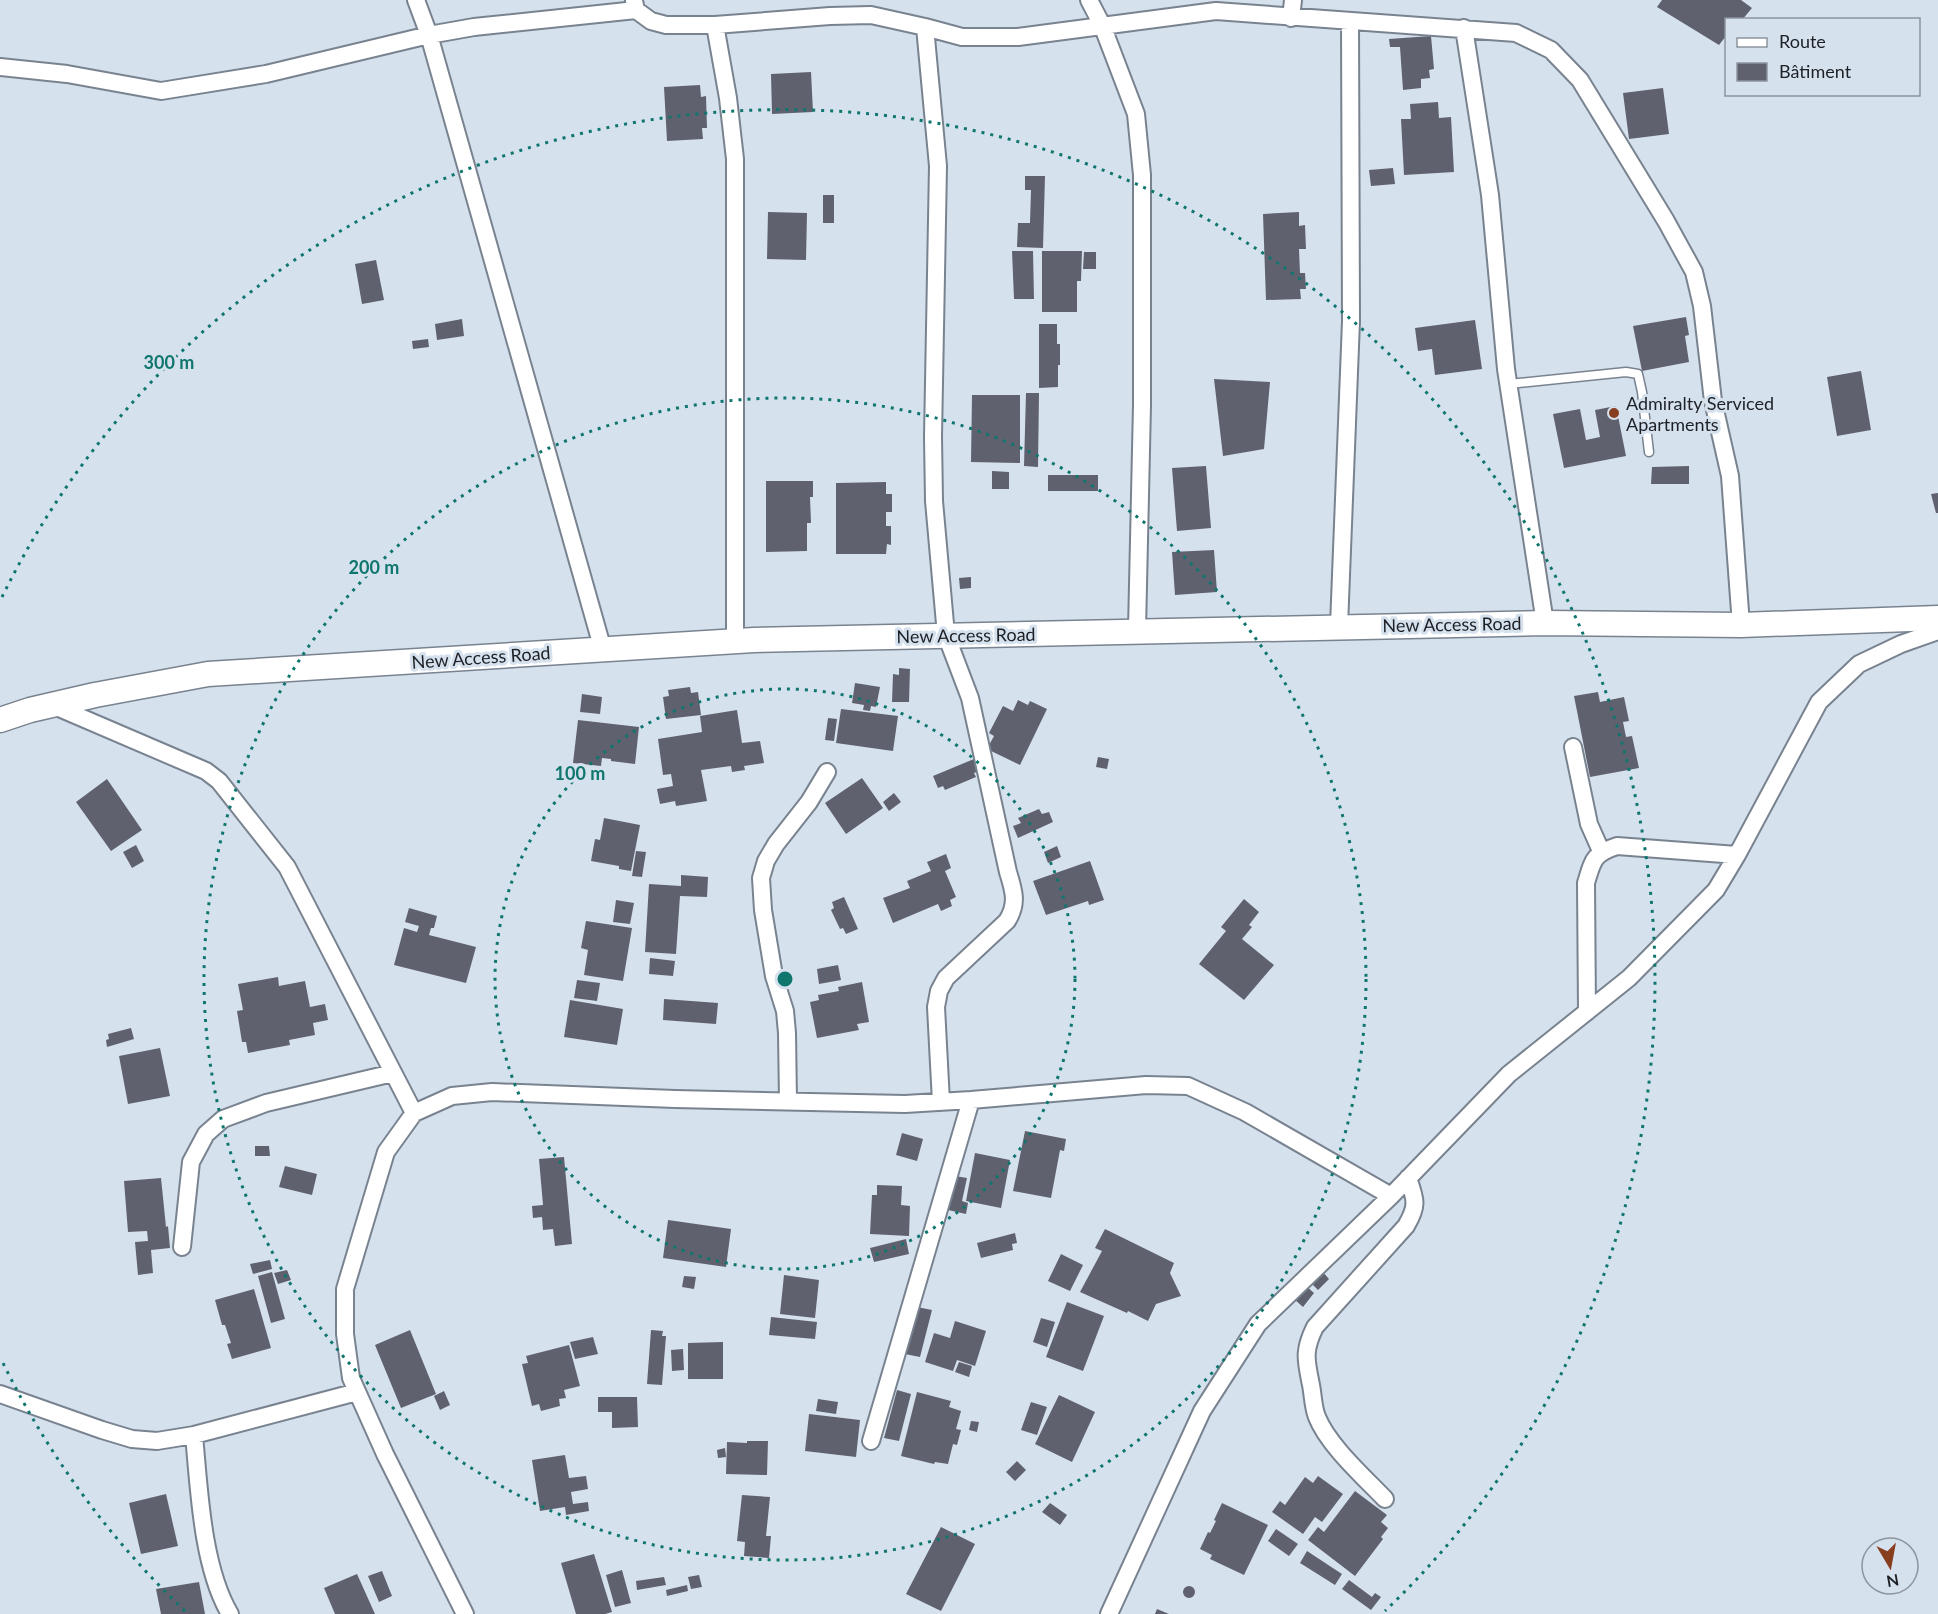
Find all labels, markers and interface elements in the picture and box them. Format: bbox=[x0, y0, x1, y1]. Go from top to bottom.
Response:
legend bbox=[1725, 18, 1920, 96]
text: Route bbox=[1779, 30, 1826, 52]
text: Bâtiment bbox=[1779, 60, 1852, 82]
text: 300 m bbox=[144, 351, 194, 373]
place label: Admiralty Serviced Apartments bbox=[1626, 392, 1774, 435]
marker: Admiralty Serviced Apartments bbox=[1607, 406, 1621, 420]
text: 200 m bbox=[349, 556, 399, 578]
street label: New Access Road bbox=[1382, 612, 1522, 636]
street label: New Access Road bbox=[896, 623, 1036, 647]
street label: New Access Road bbox=[411, 641, 551, 673]
text: 100 m bbox=[555, 762, 605, 784]
centre of rings bbox=[775, 969, 795, 989]
north arrow bbox=[1860, 1536, 1920, 1596]
text: N bbox=[1885, 1571, 1900, 1592]

